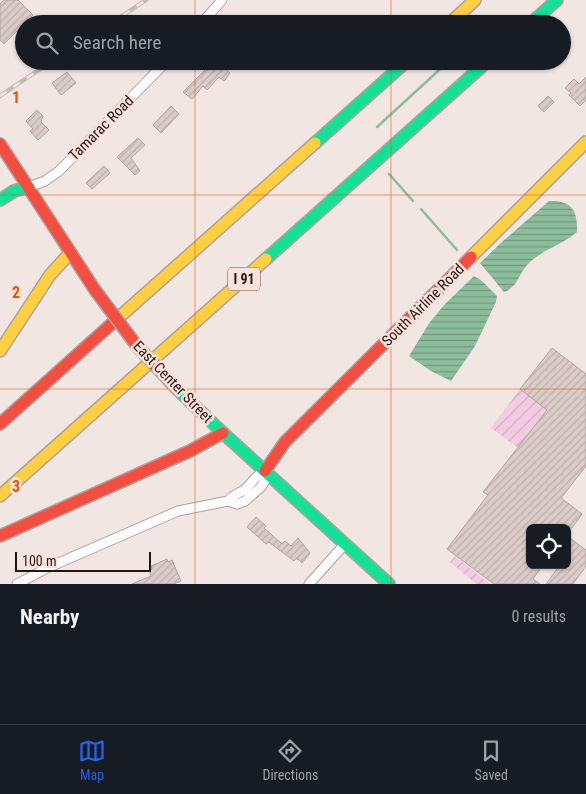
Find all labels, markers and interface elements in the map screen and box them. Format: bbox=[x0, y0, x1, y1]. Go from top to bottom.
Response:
search box bbox=[15, 15, 571, 70]
icon: search bbox=[33, 29, 61, 57]
text: Search here bbox=[73, 31, 161, 54]
text: 1 bbox=[12, 88, 20, 107]
street label: Tamarac Road bbox=[65, 92, 137, 164]
street label: South Airline Road bbox=[378, 260, 468, 350]
road number: I 91 bbox=[228, 268, 260, 290]
text: 2 bbox=[12, 283, 20, 302]
street label: East Center Street bbox=[129, 337, 217, 427]
text: 3 bbox=[12, 477, 20, 496]
map controls bbox=[526, 524, 571, 569]
button: locate bbox=[526, 524, 571, 569]
scale bar bbox=[15, 549, 151, 572]
text: 100 m bbox=[22, 553, 57, 569]
text: Nearby bbox=[20, 605, 79, 629]
text: 0 results bbox=[511, 607, 566, 626]
tab: Map bbox=[78, 737, 106, 783]
tab: Directions bbox=[262, 737, 318, 783]
tab: Saved bbox=[475, 737, 508, 783]

